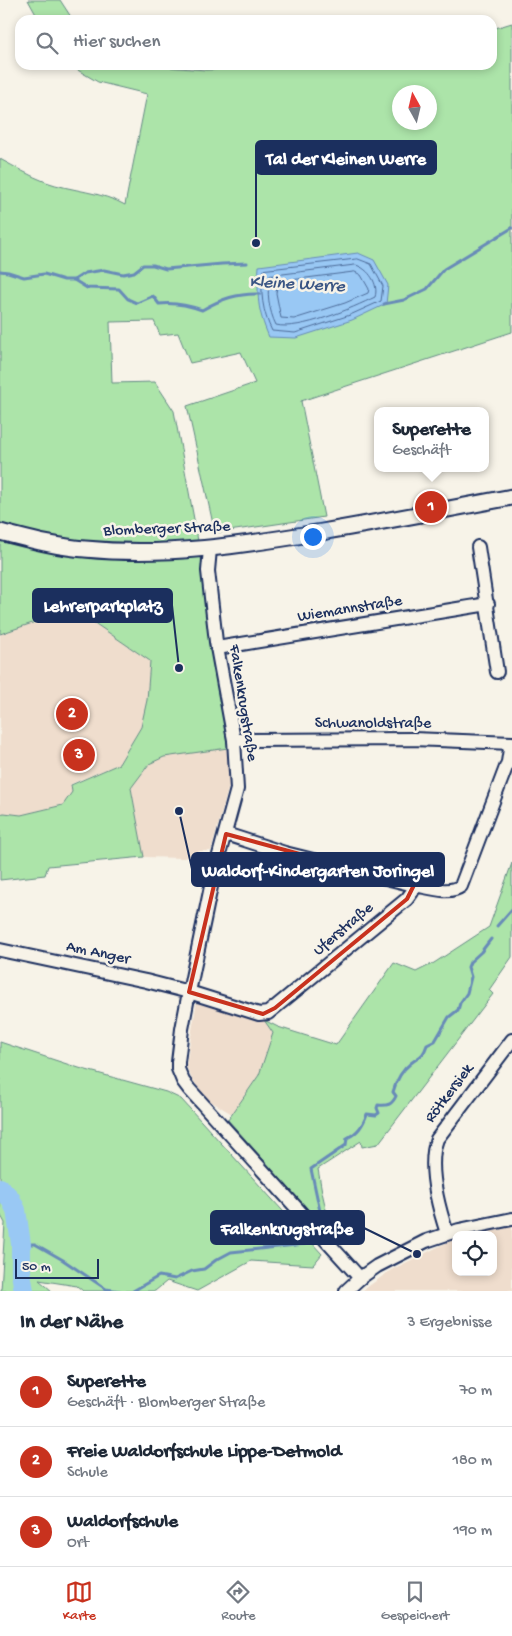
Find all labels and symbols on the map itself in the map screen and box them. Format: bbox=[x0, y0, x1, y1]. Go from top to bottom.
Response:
north arrow bbox=[392, 85, 437, 130]
callout: Tal der Kleinen Werre bbox=[256, 141, 436, 174]
text: Tal der Kleinen Werre bbox=[264, 150, 427, 171]
water label: Kleine Werre bbox=[249, 272, 346, 298]
pin: 1 bbox=[415, 488, 447, 526]
street label: Blomberger Straße bbox=[102, 518, 232, 542]
your location bbox=[300, 524, 326, 550]
callout: Lehrerparkplatz bbox=[33, 589, 172, 622]
street label: Wiemannstraße bbox=[296, 592, 404, 628]
text: Lehrerparkplatz bbox=[44, 597, 164, 618]
street label: Falkenkrugstraße bbox=[223, 642, 261, 763]
pin: 2 bbox=[56, 695, 88, 733]
street label: Schwanoldstraße bbox=[315, 715, 432, 734]
pin: 3 bbox=[63, 736, 95, 774]
callout: Waldorf-Kindergarten Joringel bbox=[192, 853, 444, 886]
text: Waldorf-Kindergarten Joringel bbox=[201, 862, 434, 883]
street label: Uferstraße bbox=[310, 899, 379, 961]
street label: Am Anger bbox=[64, 938, 133, 970]
street label: Rötkersiek bbox=[422, 1059, 479, 1127]
callout: Falkenkrugstraße bbox=[211, 1211, 364, 1244]
text: Falkenkrugstraße bbox=[220, 1220, 354, 1241]
scale bar bbox=[15, 1256, 99, 1279]

